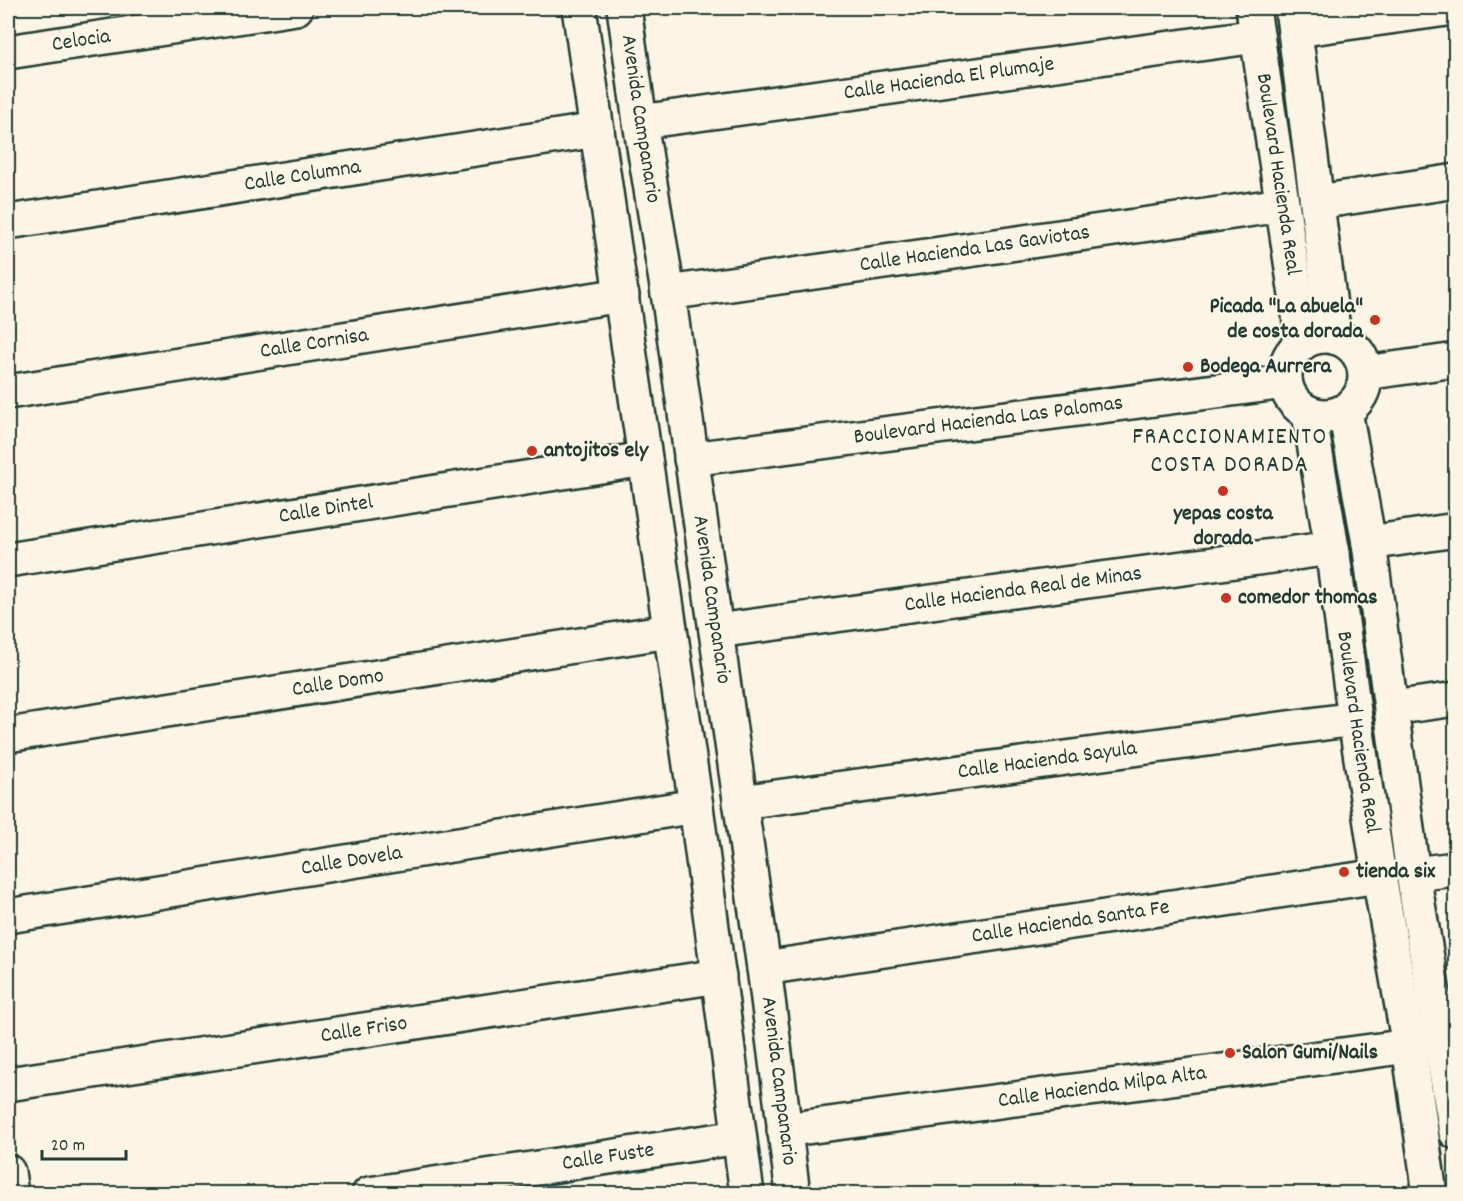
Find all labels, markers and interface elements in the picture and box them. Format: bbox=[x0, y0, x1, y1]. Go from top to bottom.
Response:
street label: Celocia bbox=[50, 21, 113, 61]
street label: Avenida Campanario bbox=[612, 33, 669, 205]
street label: Calle Hacienda El Plumaje bbox=[842, 49, 1056, 109]
street label: Boulevard Hacienda Real bbox=[1247, 71, 1308, 277]
street label: Calle Columna bbox=[242, 152, 364, 200]
street label: Calle Hacienda Las Gaviotas bbox=[858, 217, 1092, 281]
place label: Picada "La abuela" de costa dorada bbox=[1210, 292, 1364, 348]
marker: Picada "La abuela" de costa dorada bbox=[1368, 313, 1382, 327]
street label: Calle Cornisa bbox=[258, 320, 371, 367]
place label: Bodega Aurrera bbox=[1200, 352, 1332, 383]
marker: Bodega Aurrera bbox=[1181, 360, 1195, 374]
street label: Boulevard Hacienda Las Palomas bbox=[852, 388, 1125, 453]
district label: FRACCIONAMIENTO COSTA DORADA bbox=[1132, 421, 1328, 483]
place label: antojitos ely bbox=[544, 436, 649, 467]
marker: antojitos ely bbox=[525, 444, 539, 458]
marker: yepas costa dorada bbox=[1216, 484, 1230, 498]
street label: Calle Dintel bbox=[277, 487, 375, 532]
place label: yepas costa dorada bbox=[1173, 499, 1274, 555]
street label: Avenida Campanario bbox=[684, 513, 739, 686]
street label: Calle Hacienda Real de Minas bbox=[903, 558, 1144, 621]
place label: comedor thomas bbox=[1238, 583, 1377, 614]
marker: comedor thomas bbox=[1219, 591, 1233, 605]
street label: Boulevard Hacienda Real bbox=[1328, 629, 1388, 835]
street label: Calle Domo bbox=[290, 661, 386, 706]
street label: Calle Hacienda Sayula bbox=[956, 733, 1139, 788]
street label: Calle Dovela bbox=[299, 838, 405, 884]
place label: tienda six bbox=[1356, 857, 1436, 888]
marker: tienda six bbox=[1337, 865, 1351, 879]
street label: Calle Hacienda Santa Fe bbox=[970, 892, 1172, 952]
street label: Avenida Campanario bbox=[752, 995, 805, 1167]
street label: Calle Friso bbox=[318, 1008, 410, 1052]
place label: Salon Gumi/Nails bbox=[1242, 1038, 1378, 1069]
marker: Salon Gumi/Nails bbox=[1223, 1046, 1237, 1060]
street label: Calle Hacienda Milpa Alta bbox=[996, 1058, 1209, 1117]
scale bar bbox=[42, 1123, 126, 1161]
text: 20 m bbox=[51, 1134, 85, 1159]
street label: Calle Fuste bbox=[560, 1135, 656, 1180]

